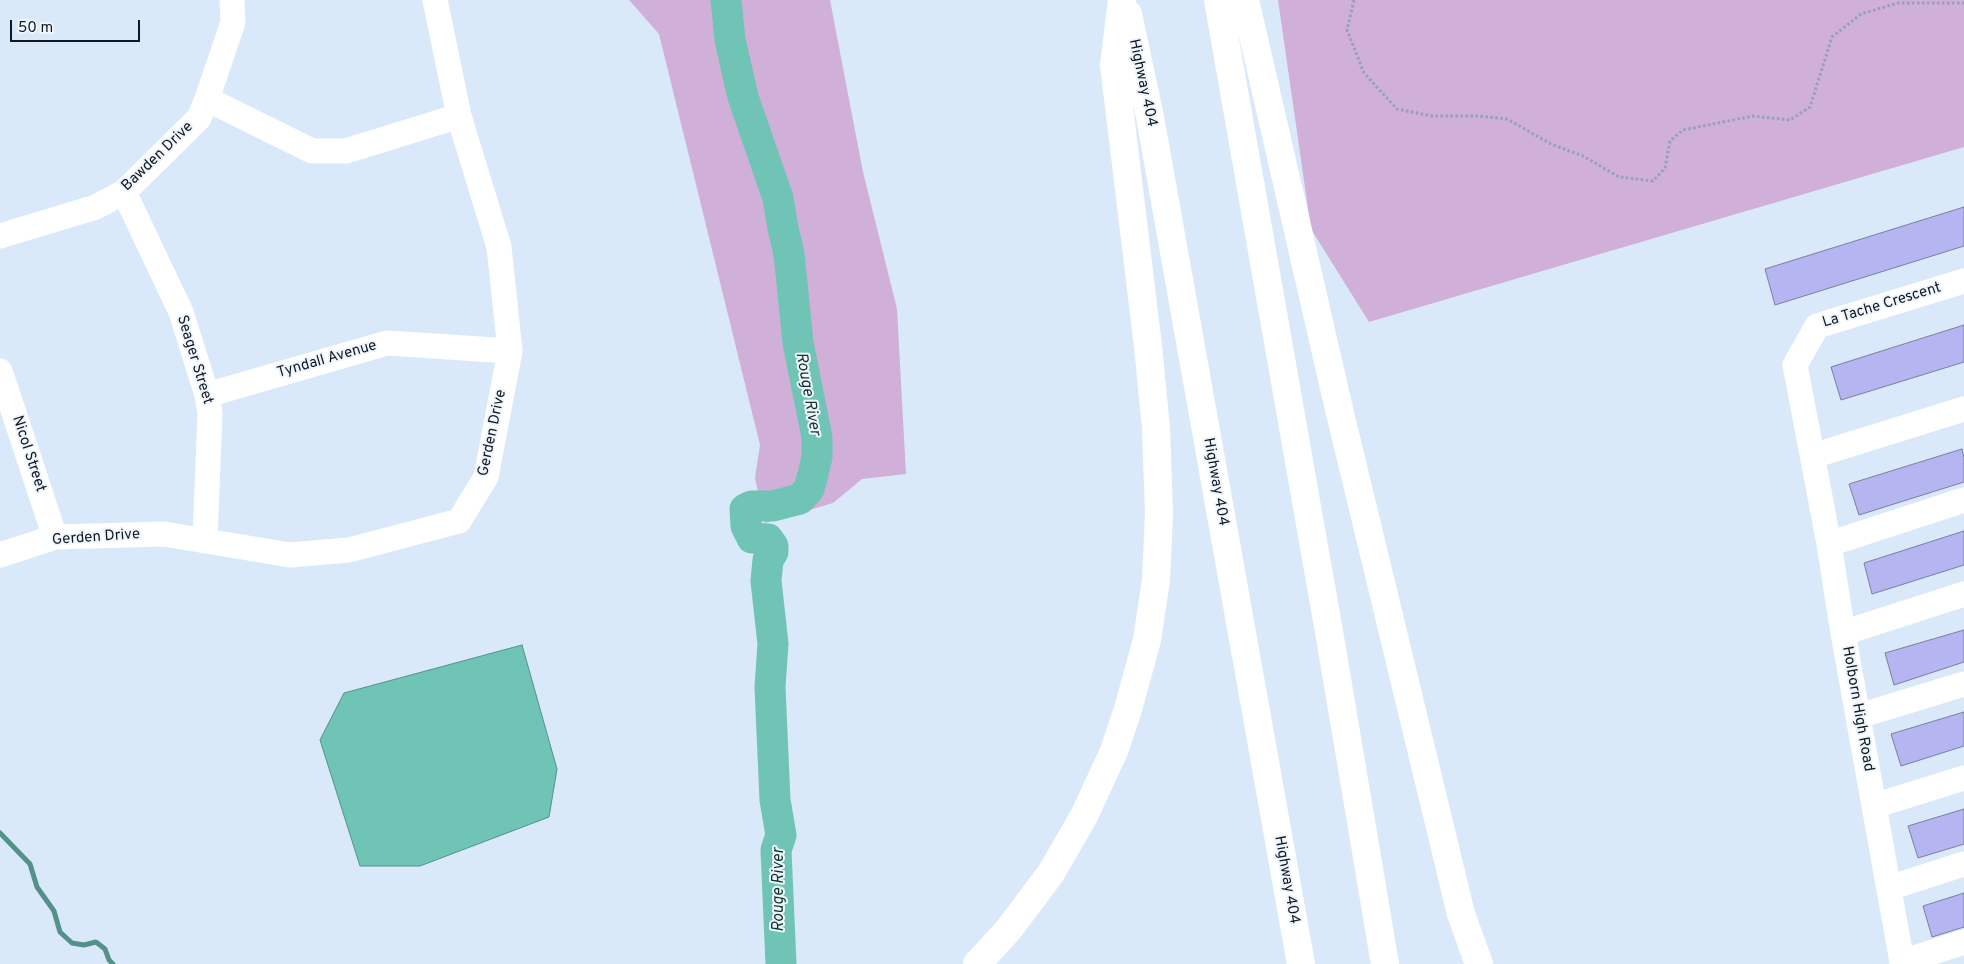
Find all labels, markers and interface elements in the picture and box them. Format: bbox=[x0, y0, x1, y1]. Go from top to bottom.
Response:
scale bar bbox=[12, 10, 142, 42]
text: 50 m bbox=[18, 19, 53, 38]
street label: Highway 404 bbox=[1124, 38, 1160, 128]
street label: Bawden Drive bbox=[118, 118, 198, 196]
street label: La Tache Crescent bbox=[1820, 279, 1944, 333]
street label: Seager Street bbox=[172, 313, 216, 407]
street label: Tyndall Avenue bbox=[275, 337, 379, 383]
water label: Rouge River bbox=[790, 351, 824, 437]
street label: Gerden Drive bbox=[475, 388, 511, 478]
street label: Nicol Street bbox=[7, 414, 49, 494]
street label: Highway 404 bbox=[1198, 437, 1232, 527]
street label: Gerden Drive bbox=[51, 526, 141, 550]
street label: Holborn High Road bbox=[1837, 645, 1877, 773]
street label: Highway 404 bbox=[1269, 835, 1303, 925]
water label: Rouge River bbox=[770, 848, 790, 932]

